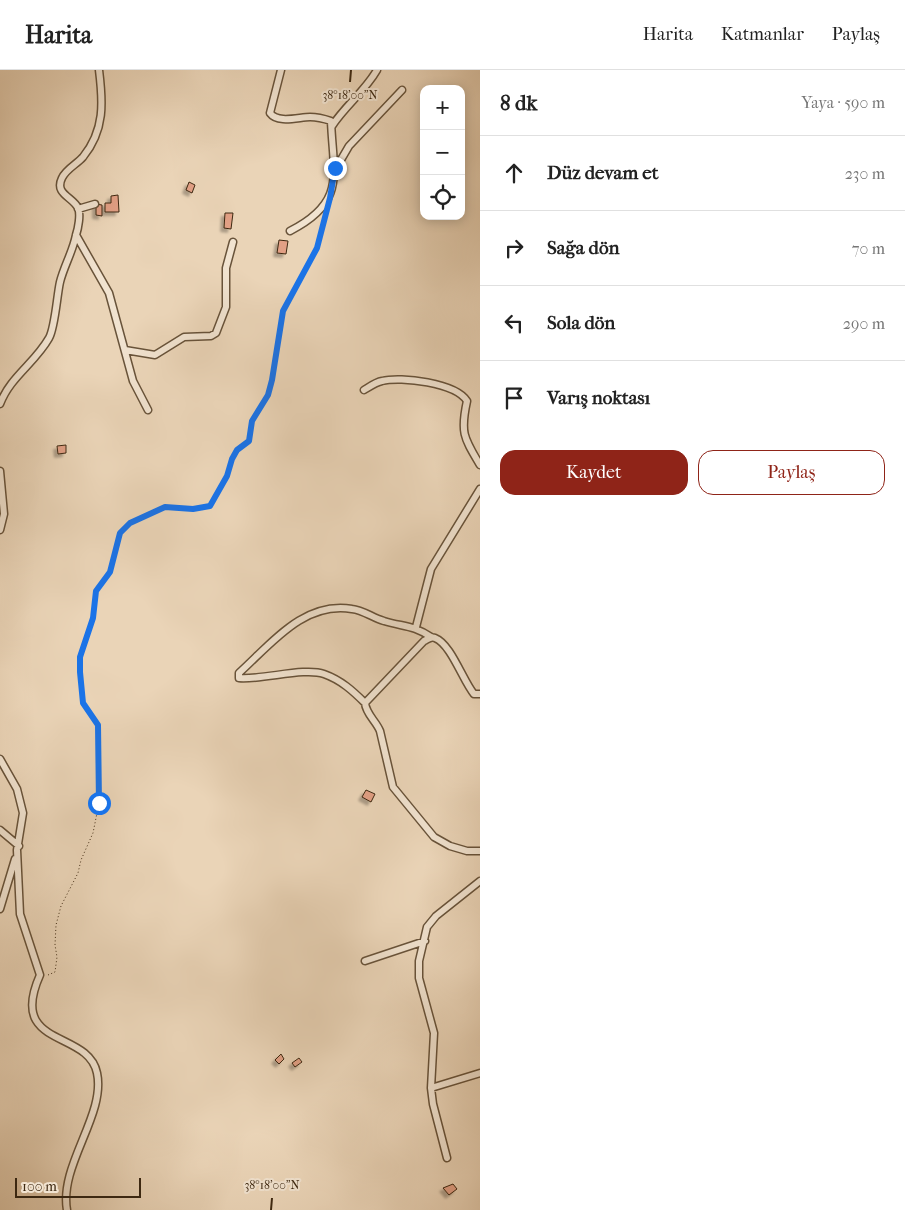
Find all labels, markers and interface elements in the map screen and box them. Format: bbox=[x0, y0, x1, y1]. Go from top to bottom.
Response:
text: Harita bbox=[25, 21, 92, 49]
text: Harita bbox=[643, 24, 693, 45]
text: Katmanlar bbox=[721, 24, 804, 45]
text: Paylaş bbox=[832, 24, 880, 45]
map controls bbox=[420, 85, 465, 220]
button: + bbox=[420, 85, 465, 130]
text: 38°18'00"N bbox=[322, 88, 378, 102]
text: 8 dk bbox=[500, 91, 537, 115]
text: Yaya · 590 m bbox=[802, 93, 885, 112]
button: − bbox=[420, 130, 465, 175]
route end bbox=[324, 157, 347, 180]
icon: ahead bbox=[500, 159, 528, 187]
text: Düz devam et bbox=[547, 162, 658, 184]
text: 230 m bbox=[845, 164, 885, 183]
button: locate bbox=[420, 175, 465, 220]
icon: right bbox=[500, 234, 528, 262]
text: Sağa dön bbox=[547, 237, 620, 259]
text: 70 m bbox=[852, 239, 885, 258]
icon: left bbox=[500, 309, 528, 337]
text: Sola dön bbox=[547, 312, 615, 334]
text: 290 m bbox=[843, 314, 885, 333]
icon: arrive bbox=[500, 384, 528, 412]
text: Varış noktası bbox=[547, 387, 650, 409]
button: Kaydet bbox=[500, 450, 688, 495]
button: Paylaş bbox=[698, 450, 885, 495]
route start bbox=[88, 792, 111, 815]
scale bar bbox=[15, 1175, 141, 1198]
text: 100 m bbox=[22, 1178, 57, 1195]
text: 38°18'00"N bbox=[244, 1178, 300, 1192]

